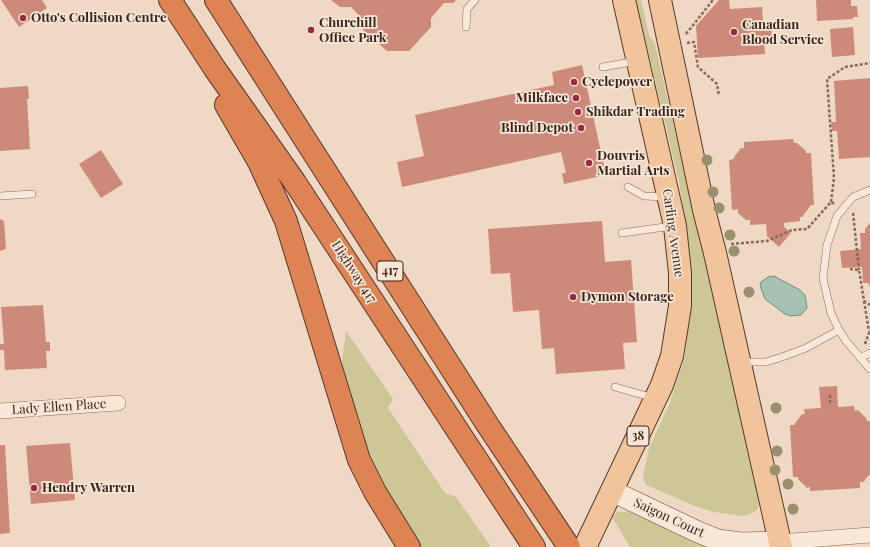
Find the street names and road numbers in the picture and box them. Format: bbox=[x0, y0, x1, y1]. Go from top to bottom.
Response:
street label: Carling Avenue bbox=[659, 188, 687, 278]
street label: Highway 417 bbox=[328, 238, 380, 306]
road number: 417 bbox=[377, 261, 403, 281]
street label: Lady Ellen Place bbox=[11, 396, 107, 418]
road number: 38 bbox=[627, 426, 649, 446]
street label: Saigon Court bbox=[631, 495, 707, 541]

